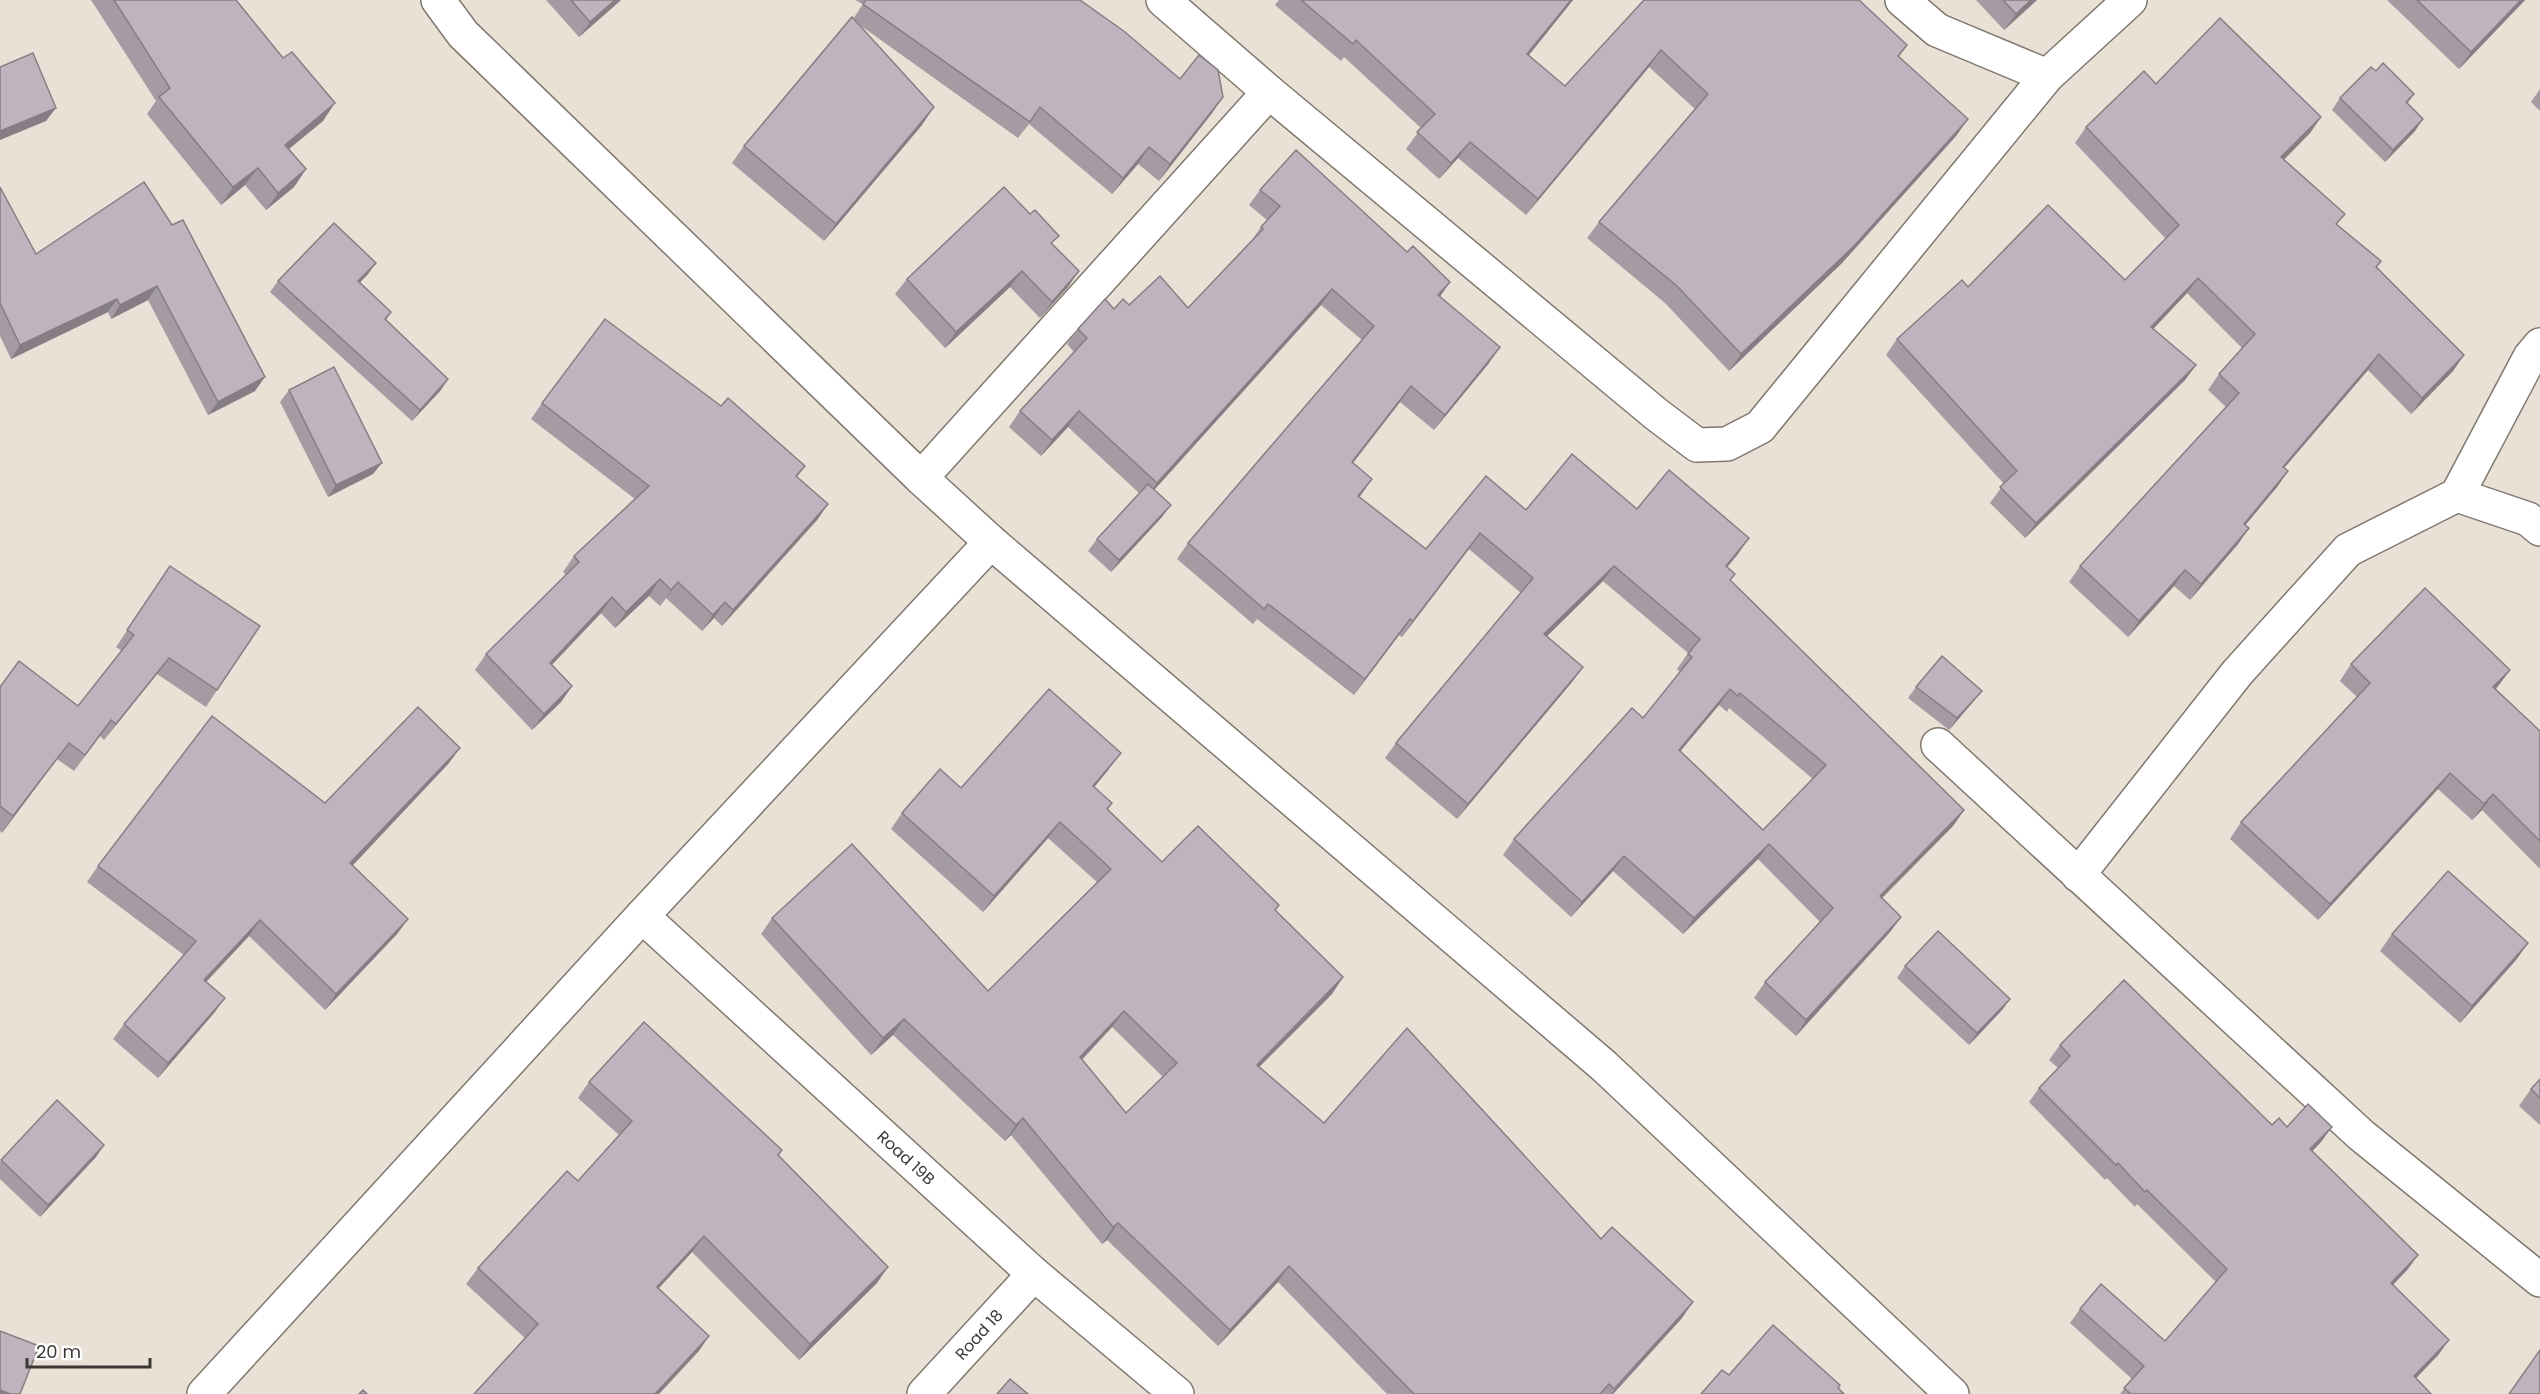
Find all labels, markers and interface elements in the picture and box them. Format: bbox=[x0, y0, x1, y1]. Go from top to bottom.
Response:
street label: Road 19B bbox=[872, 1125, 940, 1190]
street label: Road 18 bbox=[950, 1304, 1008, 1365]
scale bar bbox=[27, 1331, 150, 1369]
text: 20 m bbox=[36, 1339, 81, 1364]

